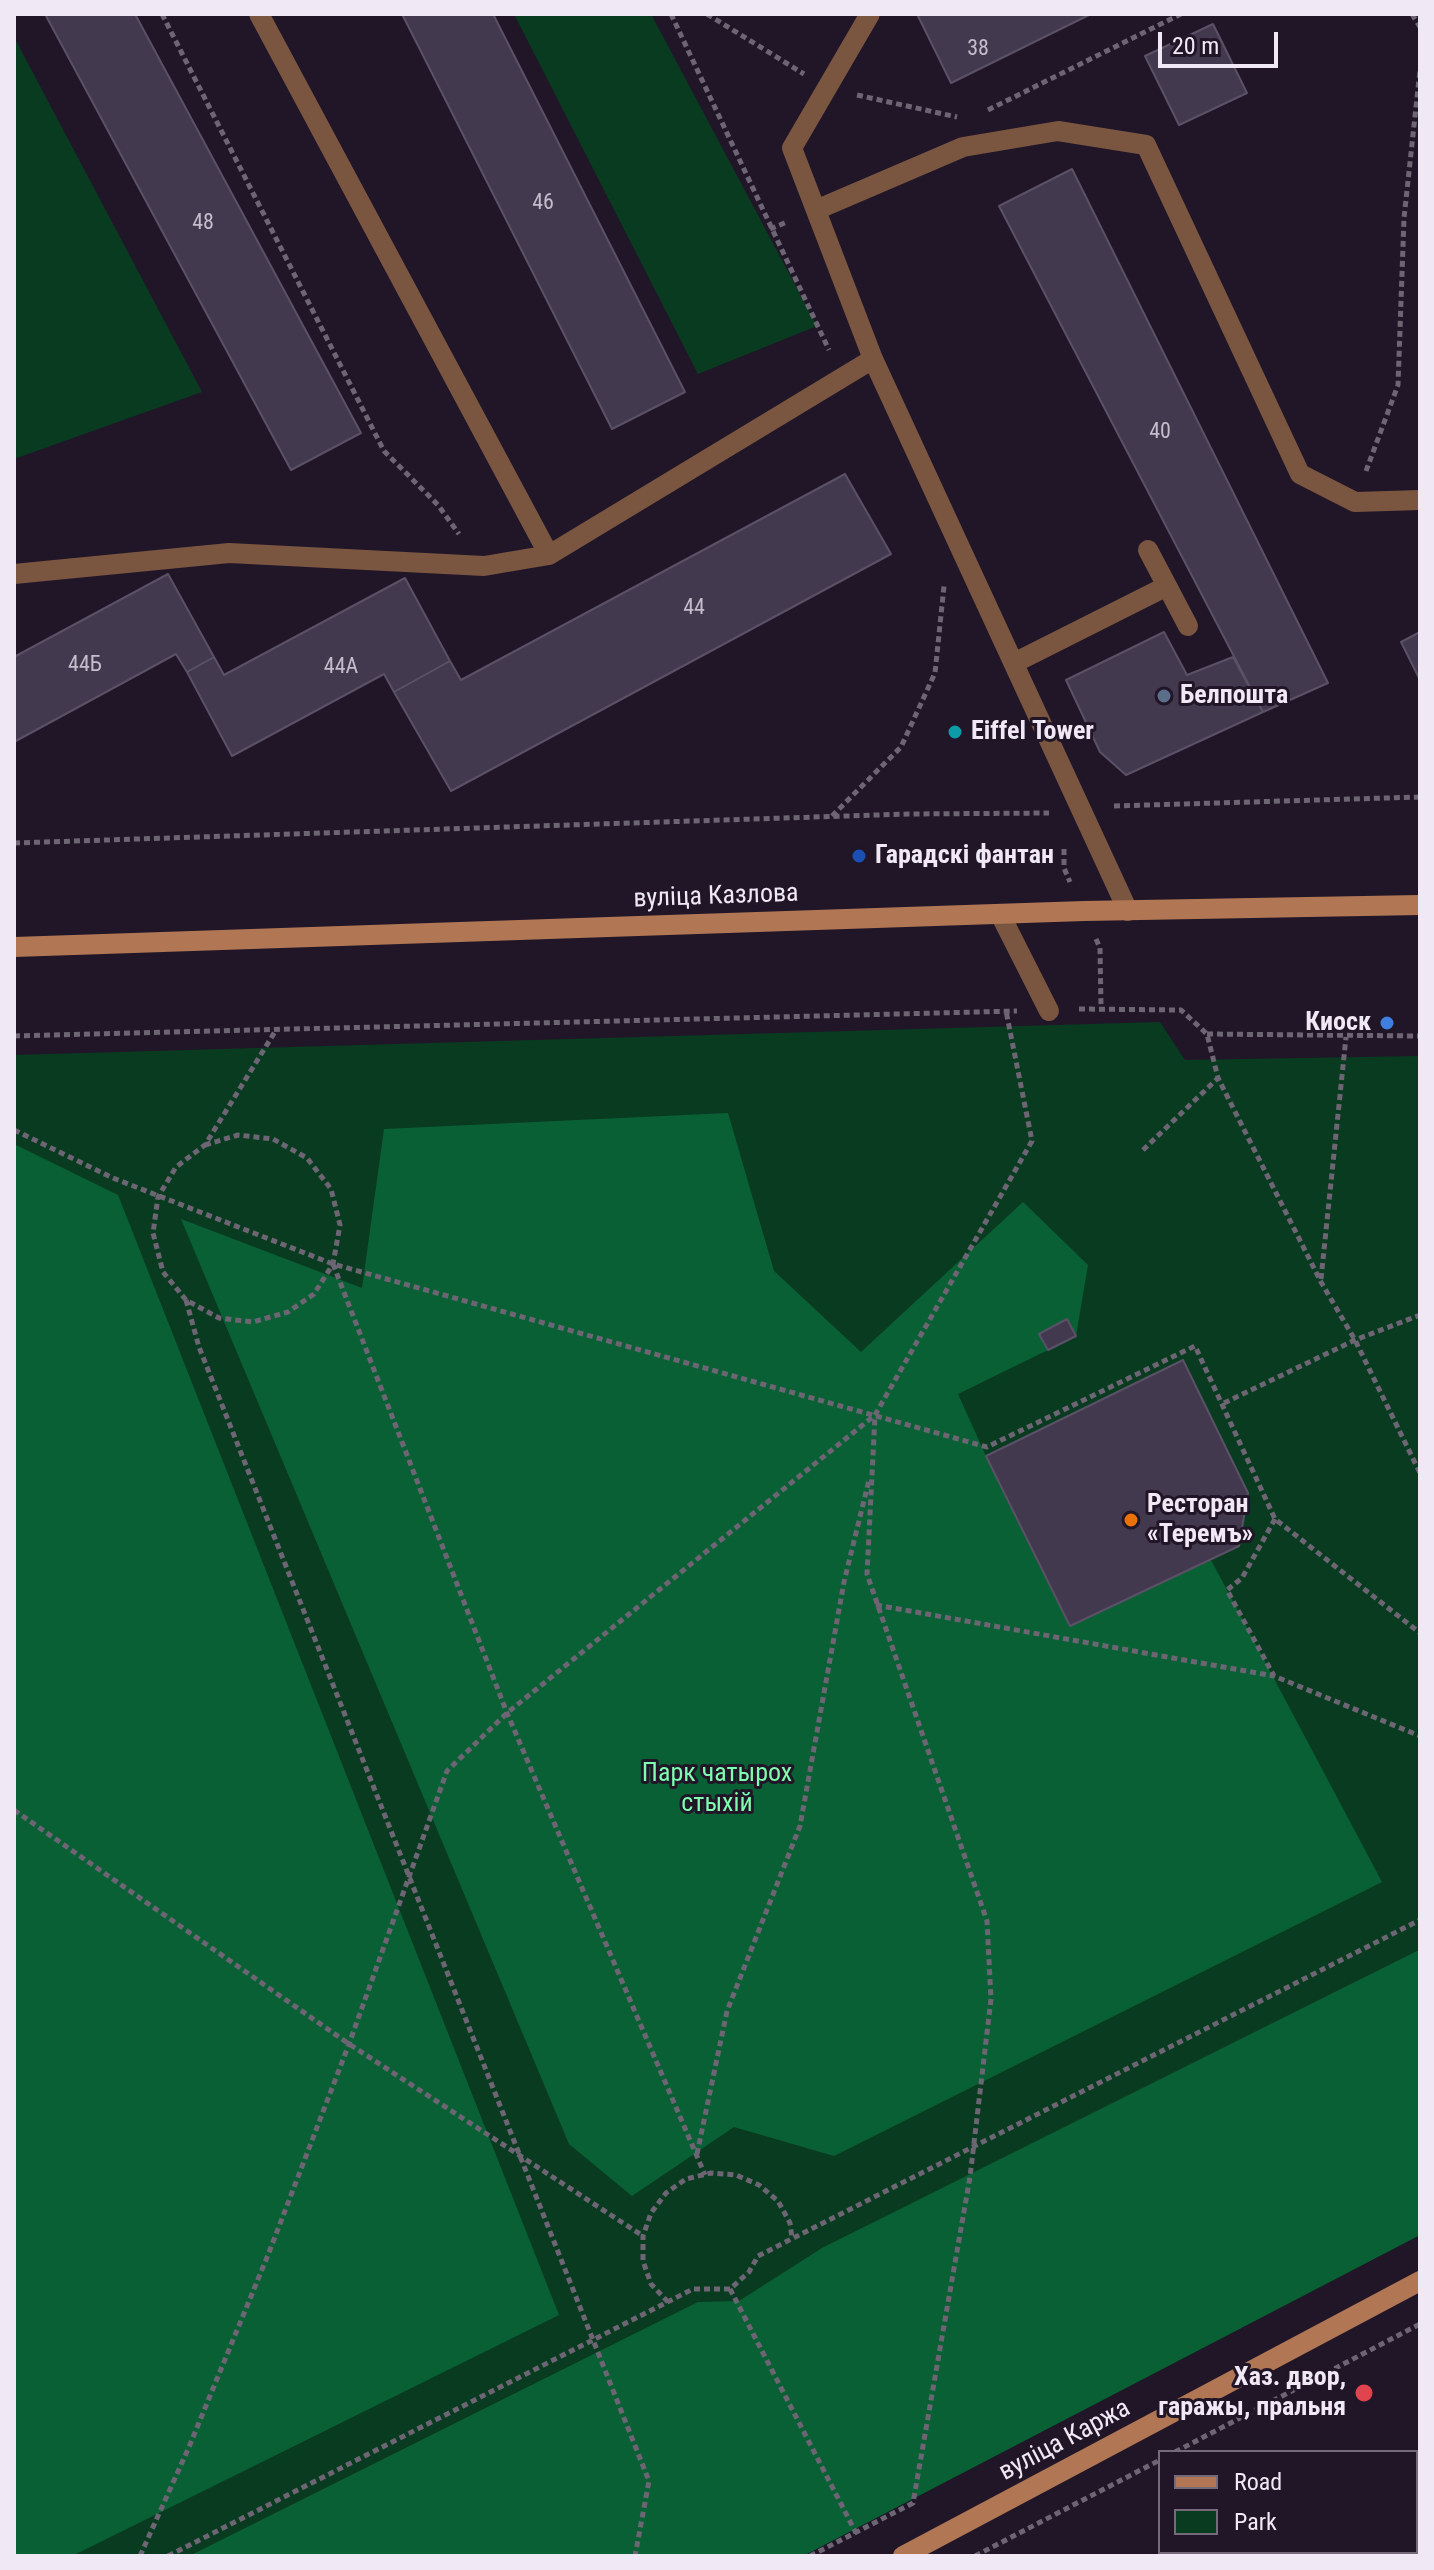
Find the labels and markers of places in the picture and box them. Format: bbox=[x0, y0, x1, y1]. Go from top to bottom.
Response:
place label: Белпошта bbox=[1180, 680, 1288, 712]
marker: Белпошта bbox=[1155, 687, 1173, 705]
place label: Eiffel Tower bbox=[971, 716, 1094, 748]
marker: Eiffel Tower bbox=[946, 723, 964, 741]
place label: Гарадскі фантан bbox=[875, 840, 1054, 872]
marker: Гарадскі фантан bbox=[850, 847, 868, 865]
place label: Киоск bbox=[1305, 1007, 1371, 1039]
marker: Киоск bbox=[1378, 1014, 1396, 1032]
place label: Ресторан «Теремъ» bbox=[1147, 1489, 1253, 1550]
marker: Ресторан «Теремъ» bbox=[1122, 1511, 1140, 1529]
place label: Хаз. двор, гаражы, пральня bbox=[1158, 2362, 1346, 2424]
marker: Хаз. двор, гаражы, пральня bbox=[1353, 2382, 1375, 2404]

